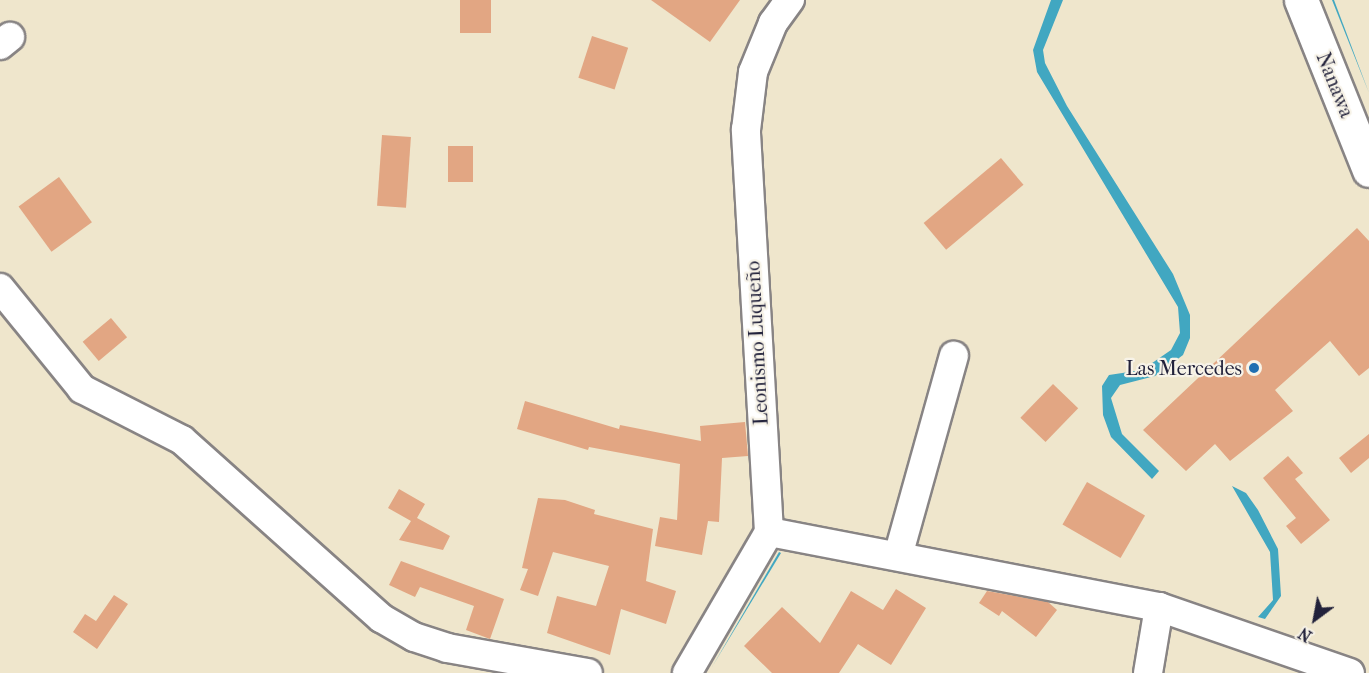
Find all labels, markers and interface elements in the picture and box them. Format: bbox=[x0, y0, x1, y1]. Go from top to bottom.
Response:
street label: Nanawa bbox=[1311, 49, 1359, 121]
street label: Leonismo Luqueño bbox=[741, 260, 773, 426]
place label: Las Mercedes bbox=[1126, 356, 1242, 380]
marker: Las Mercedes bbox=[1247, 361, 1261, 375]
north arrow bbox=[1285, 589, 1345, 649]
text: N bbox=[1295, 623, 1315, 646]

